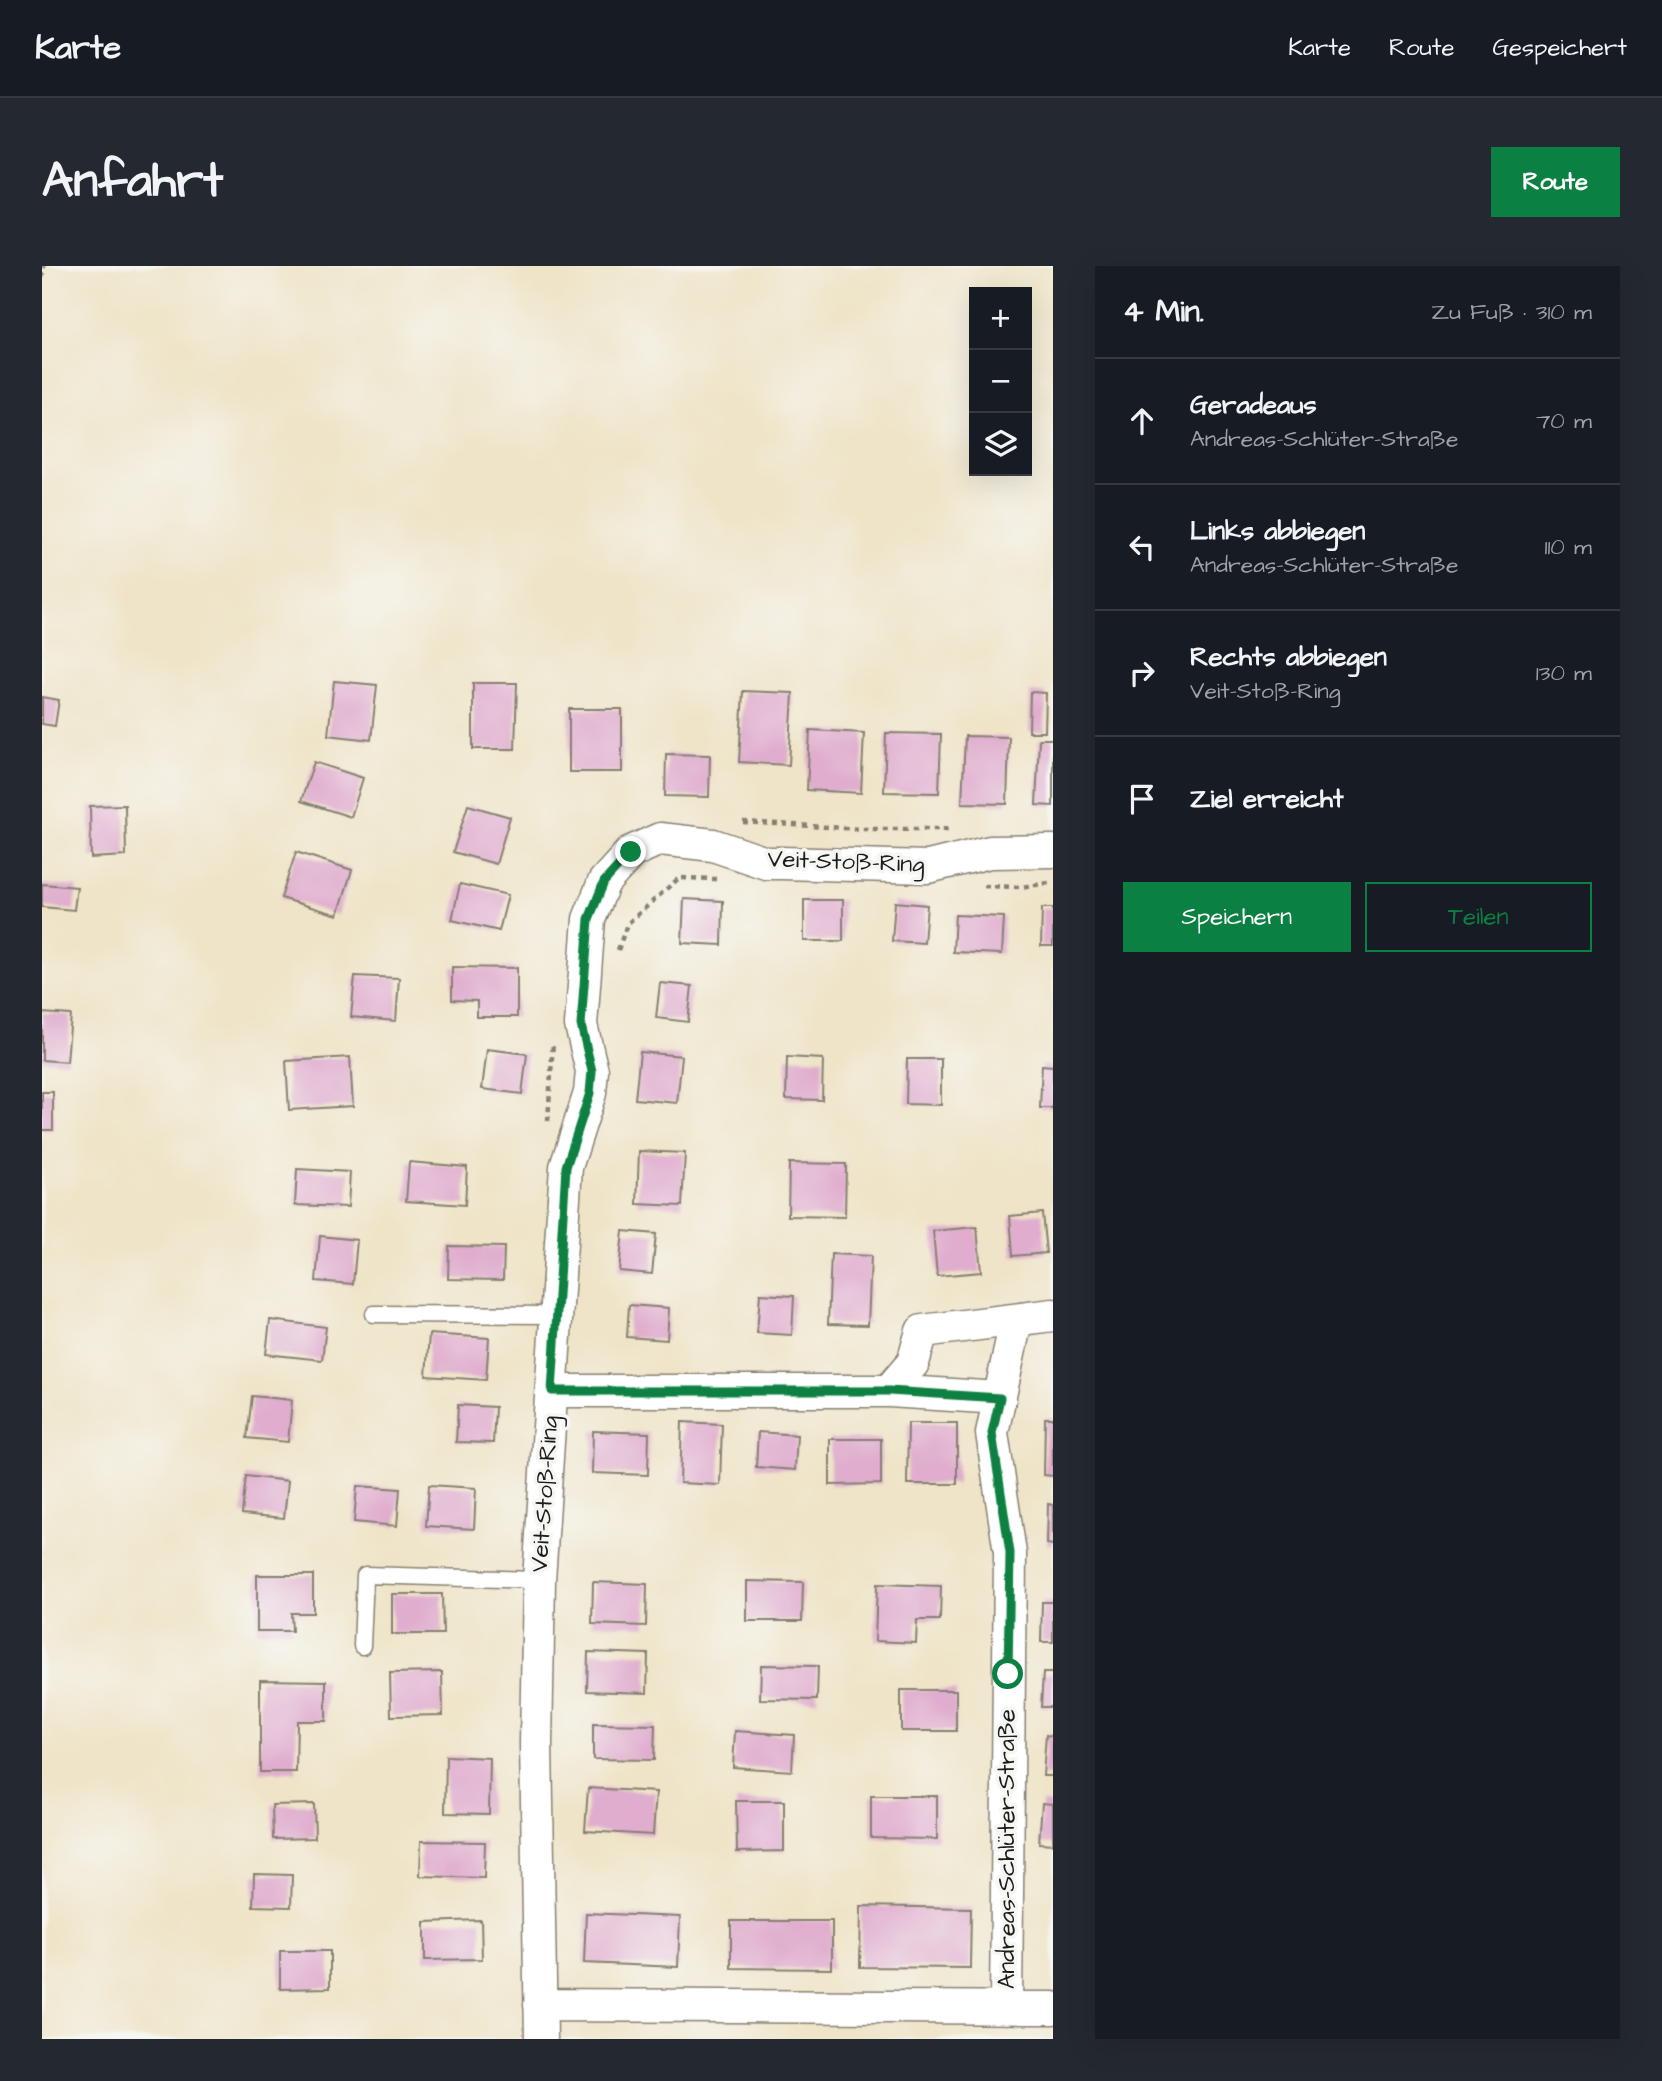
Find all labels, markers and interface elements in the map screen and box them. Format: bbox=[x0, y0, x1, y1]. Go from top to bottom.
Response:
text: Karte bbox=[35, 25, 121, 71]
text: Karte bbox=[1288, 31, 1351, 65]
text: Route bbox=[1389, 31, 1454, 65]
text: Gespeichert bbox=[1492, 31, 1627, 65]
button: Route bbox=[1491, 147, 1620, 217]
text: Anfahrt bbox=[42, 148, 223, 216]
map controls bbox=[969, 287, 1032, 476]
button: + bbox=[969, 287, 1032, 350]
text: 4 Min. bbox=[1123, 291, 1204, 333]
text: Zu Fuß · 310 m bbox=[1431, 296, 1592, 328]
button: − bbox=[969, 350, 1032, 413]
text: Geradeaus bbox=[1190, 387, 1317, 423]
icon: ahead bbox=[1123, 402, 1161, 440]
text: 70 m bbox=[1536, 405, 1592, 437]
button: layers bbox=[969, 413, 1032, 476]
text: Andreas-Schlüter-Straße bbox=[1190, 423, 1458, 455]
text: Links abbiegen bbox=[1190, 513, 1365, 549]
icon: left bbox=[1123, 528, 1161, 566]
text: 110 m bbox=[1544, 531, 1592, 563]
text: Andreas-Schlüter-Straße bbox=[1190, 549, 1458, 581]
text: Rechts abbiegen bbox=[1190, 639, 1387, 675]
icon: right bbox=[1123, 654, 1161, 692]
text: 130 m bbox=[1536, 657, 1592, 689]
text: Veit-Stoß-Ring bbox=[1190, 675, 1341, 707]
icon: arrive bbox=[1123, 780, 1161, 818]
text: Ziel erreicht bbox=[1190, 781, 1344, 817]
route end bbox=[615, 836, 646, 867]
street label: Veit-Stoß-Ring bbox=[767, 842, 925, 883]
button: Speichern bbox=[1123, 882, 1351, 952]
button: Teilen bbox=[1365, 882, 1592, 952]
street label: Veit-Stoß-Ring bbox=[523, 1414, 568, 1574]
route start bbox=[992, 1658, 1023, 1689]
street label: Andreas-Schlüter-Straße bbox=[990, 1709, 1024, 1989]

